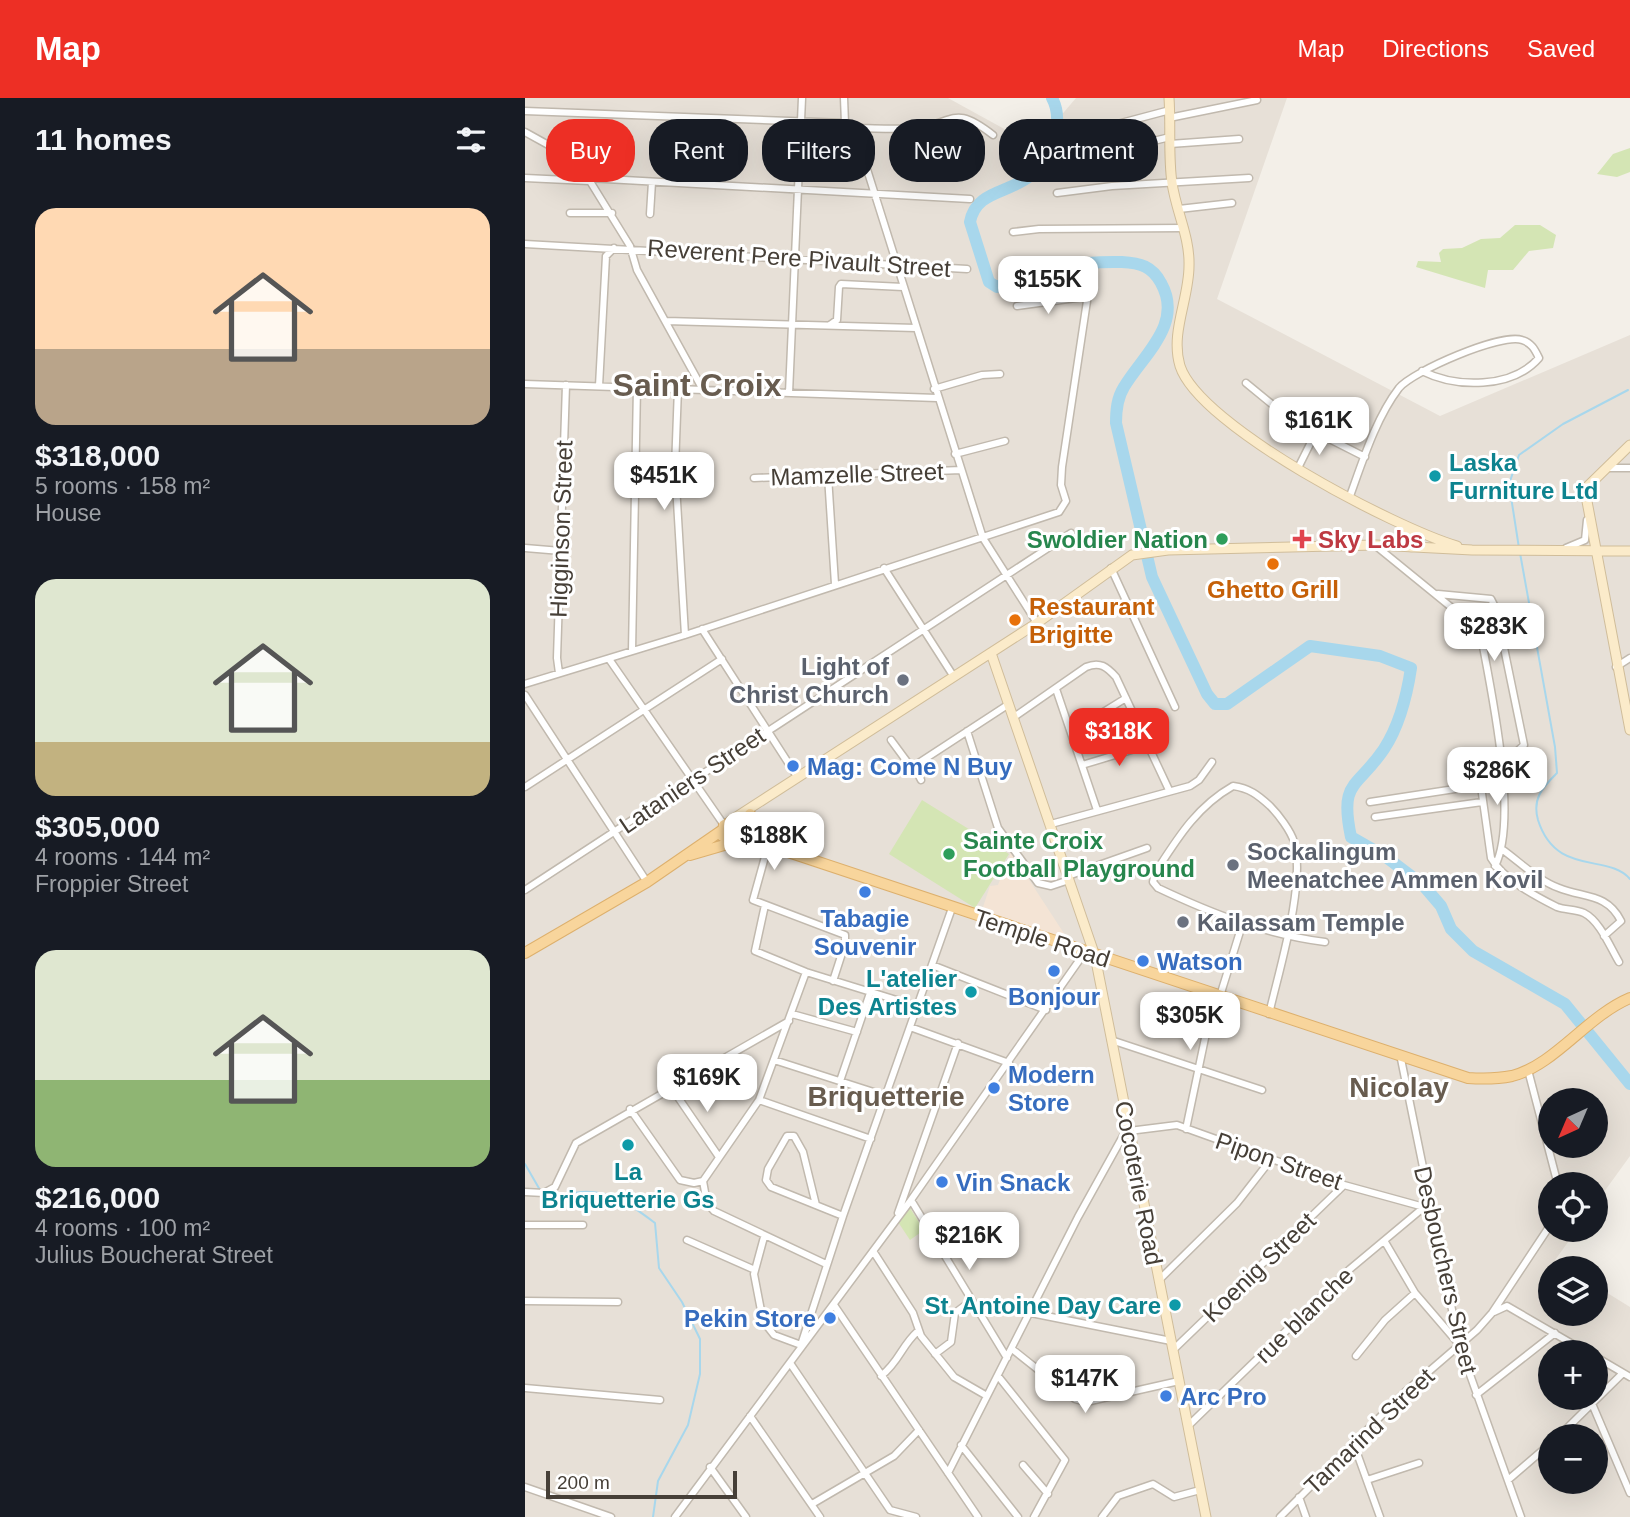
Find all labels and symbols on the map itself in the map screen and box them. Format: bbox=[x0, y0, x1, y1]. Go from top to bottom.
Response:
street label: Reverent Pere Pivault Street bbox=[646, 234, 952, 282]
pin: $155K bbox=[999, 256, 1097, 316]
district label: Saint Croix bbox=[613, 367, 782, 403]
pin: $161K bbox=[1270, 398, 1368, 457]
street label: Higginson Street bbox=[544, 440, 578, 618]
place label: Laska Furniture Ltd bbox=[1449, 449, 1598, 504]
pin: $451K bbox=[615, 452, 713, 512]
street label: Mamzelle Street bbox=[770, 457, 944, 491]
marker: Laska Furniture Ltd bbox=[1427, 468, 1443, 484]
place label: Swoldier Nation bbox=[1027, 526, 1208, 553]
place label: Sky Labs bbox=[1318, 526, 1423, 553]
marker: Sky Labs bbox=[1292, 529, 1312, 549]
marker: Swoldier Nation bbox=[1214, 531, 1230, 547]
marker: Ghetto Grill bbox=[1265, 556, 1281, 572]
place label: Ghetto Grill bbox=[1207, 576, 1339, 603]
place label: Restaurant Brigitte bbox=[1029, 593, 1154, 648]
pin: $283K bbox=[1445, 603, 1543, 663]
marker: Restaurant Brigitte bbox=[1007, 612, 1023, 628]
place label: Light of Christ Church bbox=[729, 653, 890, 708]
marker: Light of Christ Church bbox=[895, 672, 911, 688]
pin: $318K bbox=[1070, 708, 1168, 768]
street label: Lataniers Street bbox=[614, 721, 770, 839]
pin: $286K bbox=[1448, 748, 1546, 807]
place label: Mag: Come N Buy bbox=[807, 753, 1013, 780]
marker: Mag: Come N Buy bbox=[785, 758, 801, 774]
pin: $188K bbox=[725, 812, 823, 872]
place label: Sainte Croix Football Playground bbox=[963, 827, 1195, 882]
place label: Sockalingum Meenatchee Ammen Kovil bbox=[1247, 838, 1544, 893]
marker: Sainte Croix Football Playground bbox=[941, 846, 957, 862]
marker: Sockalingum Meenatchee Ammen Kovil bbox=[1225, 857, 1241, 873]
marker: Tabagie Souvenir bbox=[857, 884, 873, 900]
street label: Temple Road bbox=[971, 903, 1113, 973]
place label: Tabagie Souvenir bbox=[814, 905, 916, 960]
place label: Kailassam Temple bbox=[1197, 909, 1405, 936]
marker: Kailassam Temple bbox=[1175, 914, 1191, 930]
place label: Watson bbox=[1157, 948, 1243, 975]
marker: Watson bbox=[1135, 953, 1151, 969]
marker: Bonjour bbox=[1046, 963, 1062, 979]
place label: L'atelier Des Artistes bbox=[818, 965, 957, 1020]
place label: Bonjour bbox=[1008, 983, 1100, 1010]
marker: L'atelier Des Artistes bbox=[963, 984, 979, 1000]
pin: $305K bbox=[1141, 992, 1239, 1052]
pin: $169K bbox=[658, 1054, 756, 1114]
place label: Modern Store bbox=[1008, 1061, 1095, 1116]
district label: Nicolay bbox=[1349, 1072, 1449, 1103]
marker: Modern Store bbox=[986, 1080, 1002, 1096]
district label: Briquetterie bbox=[807, 1081, 965, 1112]
north arrow bbox=[1538, 1088, 1608, 1158]
street label: Cocoterie Road bbox=[1110, 1099, 1168, 1267]
street label: Pipon Street bbox=[1212, 1127, 1346, 1195]
marker: La Briquetterie Gs bbox=[620, 1137, 636, 1153]
place label: La Briquetterie Gs bbox=[541, 1158, 715, 1213]
street label: Desbouchers Street bbox=[1409, 1164, 1483, 1377]
place label: Vin Snack bbox=[956, 1169, 1071, 1196]
marker: Vin Snack bbox=[934, 1174, 950, 1190]
street label: Koenig Street bbox=[1197, 1207, 1321, 1327]
pin: $216K bbox=[920, 1212, 1018, 1272]
street label: rue blanche bbox=[1250, 1262, 1358, 1368]
place label: St. Antoine Day Care bbox=[925, 1292, 1161, 1319]
marker: St. Antoine Day Care bbox=[1167, 1297, 1183, 1313]
place label: Pekin Store bbox=[684, 1305, 816, 1332]
marker: Pekin Store bbox=[822, 1310, 838, 1326]
pin: $147K bbox=[1036, 1356, 1134, 1415]
street label: Tamarind Street bbox=[1299, 1362, 1440, 1500]
place label: Arc Pro bbox=[1180, 1383, 1267, 1410]
marker: Arc Pro bbox=[1158, 1388, 1174, 1404]
scale bar bbox=[546, 1468, 737, 1500]

